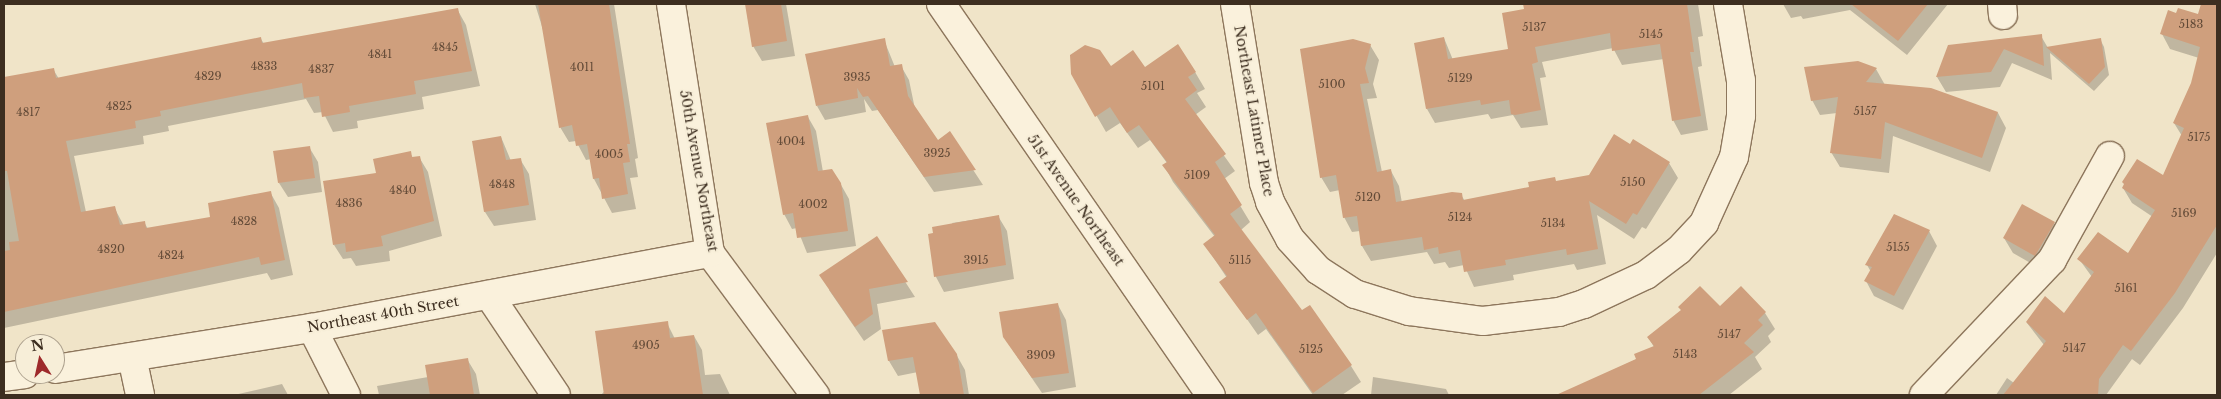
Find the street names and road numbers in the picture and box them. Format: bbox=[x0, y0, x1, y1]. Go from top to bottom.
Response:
street label: Northeast Latimer Place bbox=[1231, 24, 1277, 198]
street label: 50th Avenue Northeast bbox=[676, 88, 722, 254]
street label: 51st Avenue Northeast bbox=[1024, 131, 1128, 269]
street label: Northeast 40th Street bbox=[306, 292, 460, 336]

